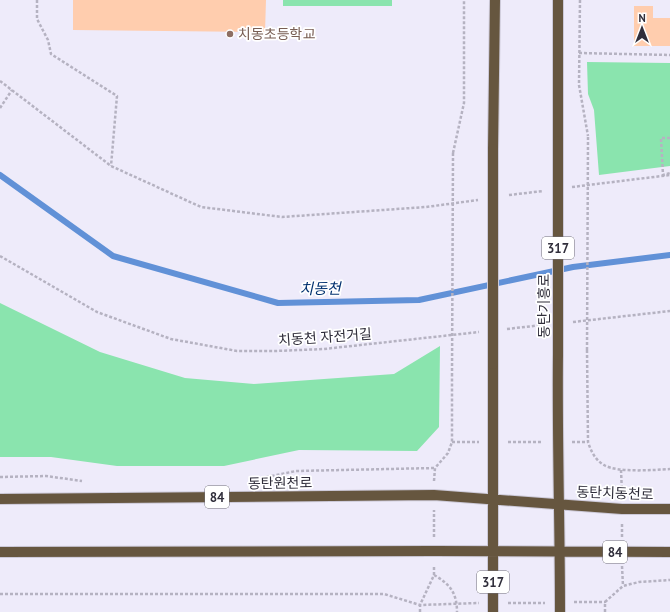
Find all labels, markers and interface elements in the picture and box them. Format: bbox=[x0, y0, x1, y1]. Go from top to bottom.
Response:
north arrow bbox=[622, 8, 662, 48]
text: N bbox=[638, 11, 646, 25]
place label: 치동초등학교 bbox=[238, 25, 315, 43]
marker: 치동초등학교 bbox=[225, 29, 235, 39]
road number: 317 bbox=[542, 237, 574, 259]
street label: 동탄기흥로 bbox=[535, 274, 553, 338]
water label: 치동천 bbox=[299, 279, 343, 298]
street label: 치동천 자전거길 bbox=[278, 325, 372, 349]
street label: 동탄원천로 bbox=[248, 473, 312, 493]
street label: 동탄치동천로 bbox=[576, 483, 654, 503]
road number: 84 bbox=[205, 486, 229, 508]
road number: 84 bbox=[603, 541, 627, 563]
road number: 317 bbox=[477, 571, 509, 593]

